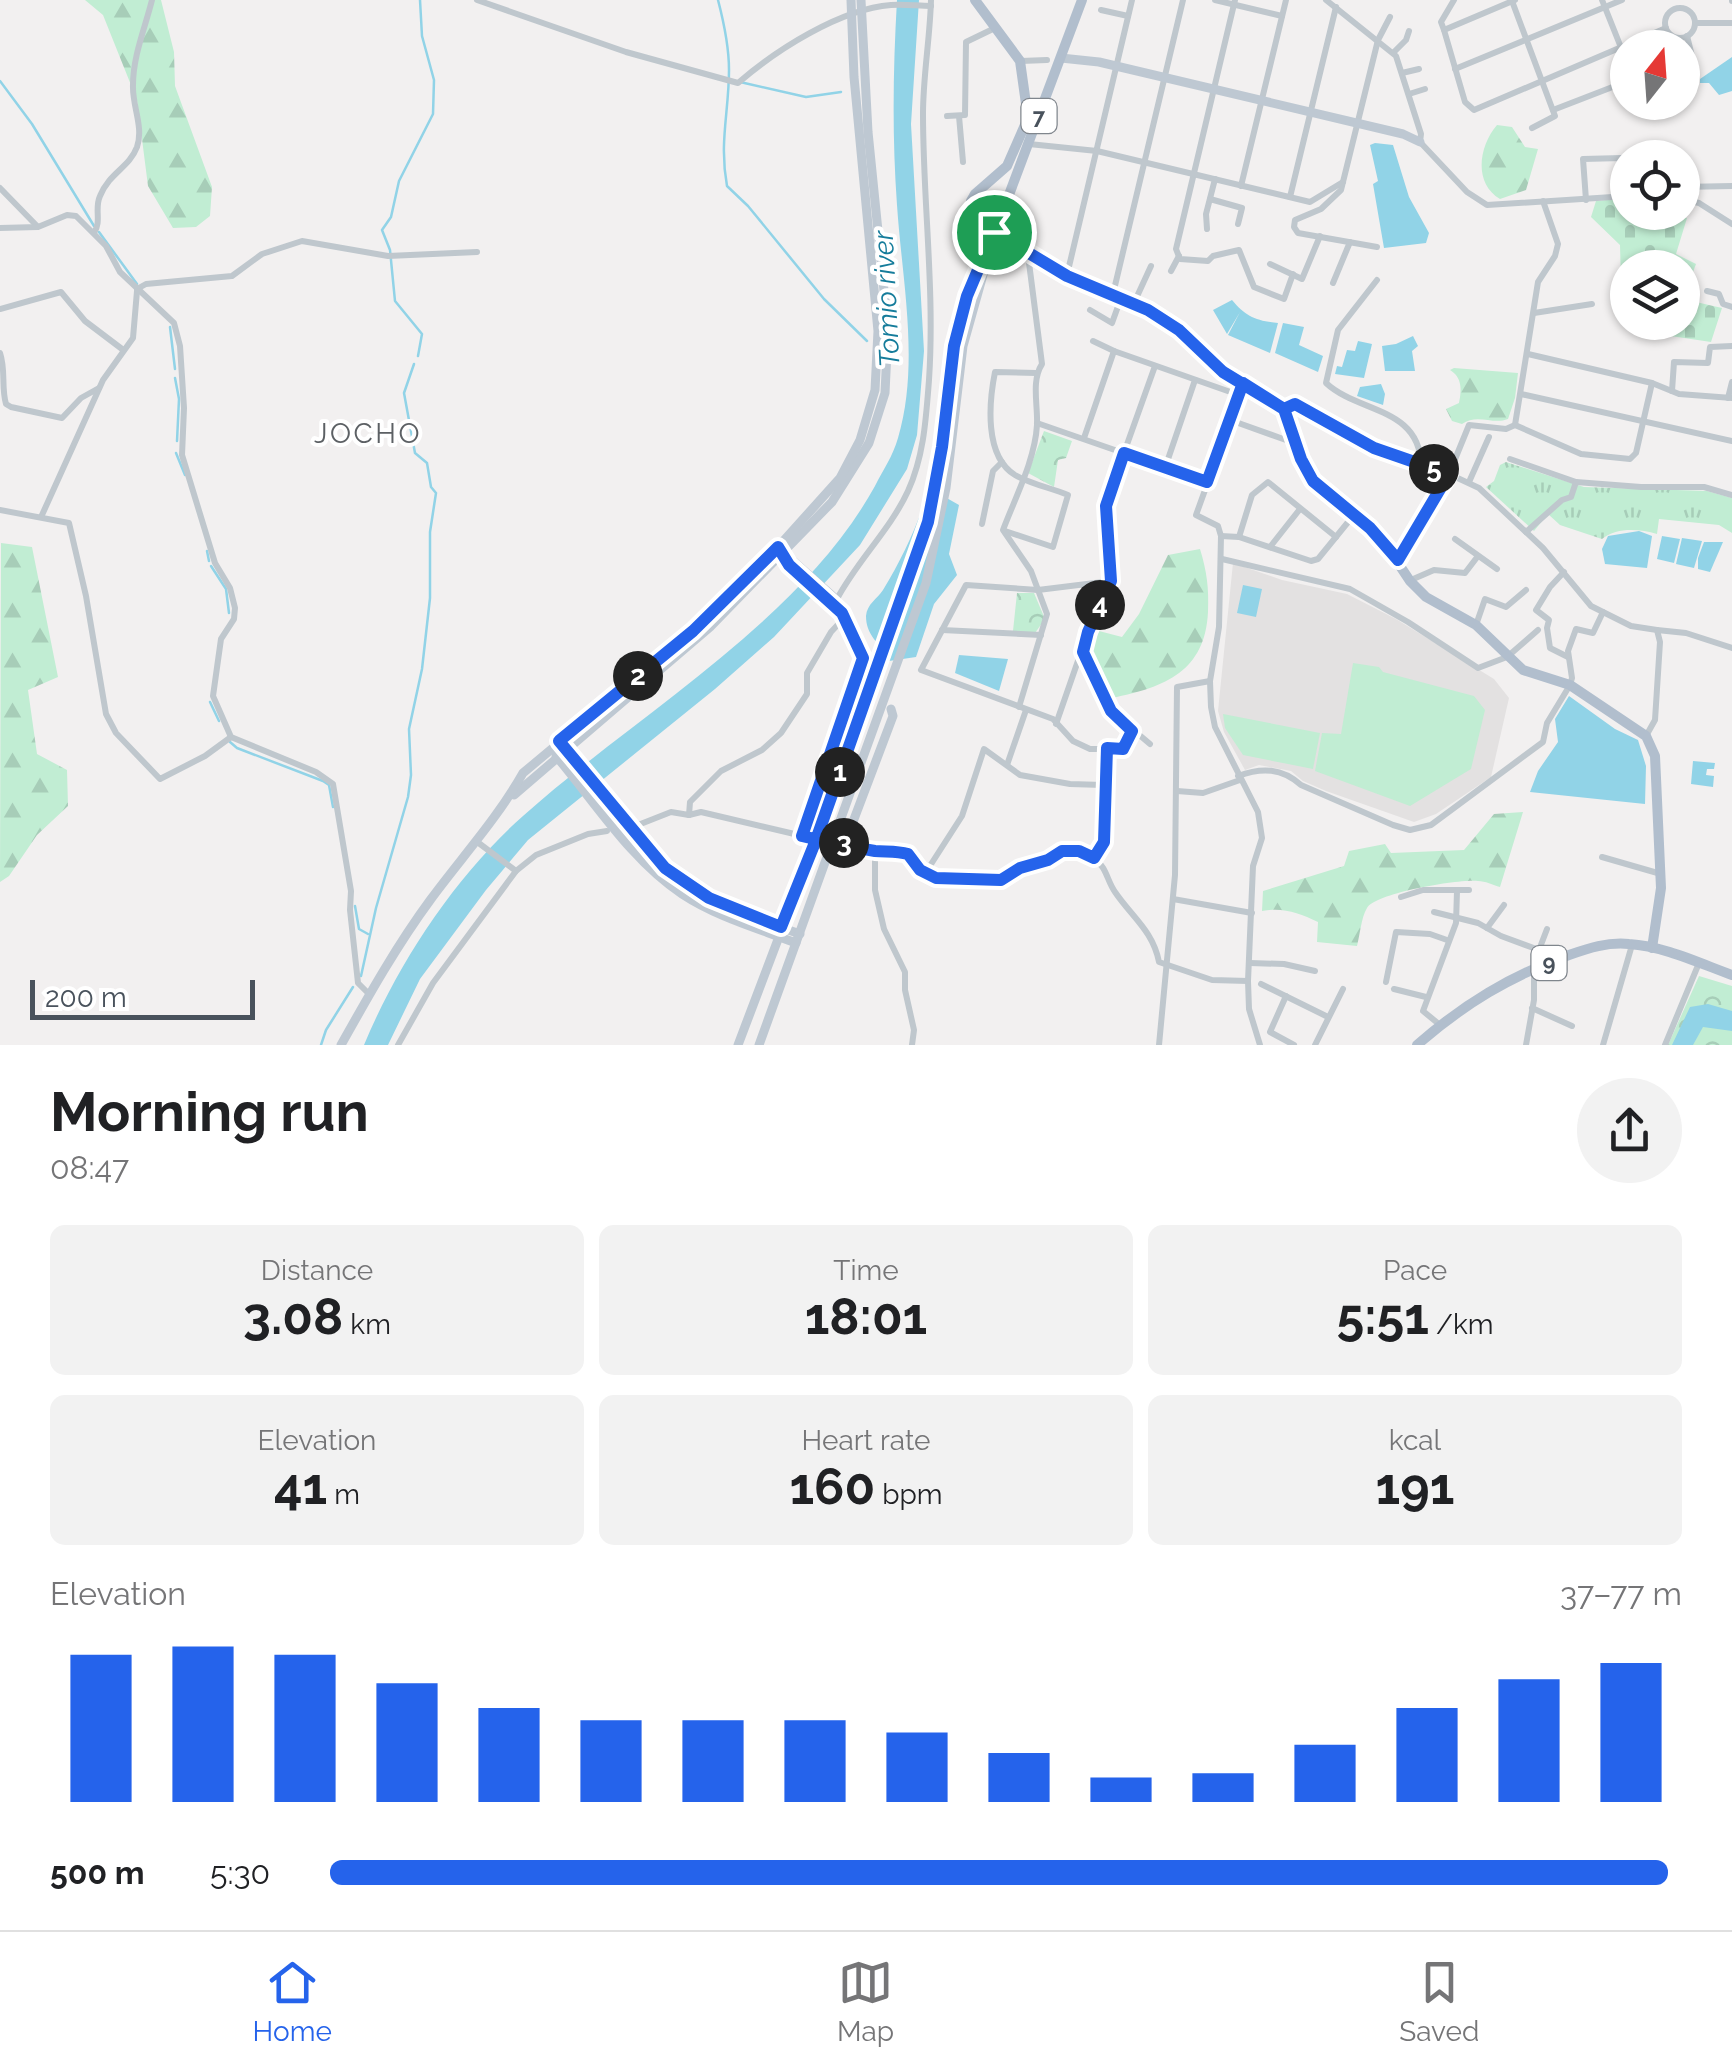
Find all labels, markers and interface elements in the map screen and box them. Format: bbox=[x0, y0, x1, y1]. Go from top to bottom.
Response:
north arrow bbox=[1610, 30, 1700, 120]
map controls bbox=[1610, 30, 1700, 340]
road number: 7 bbox=[1022, 99, 1056, 133]
button: locate bbox=[1610, 140, 1700, 230]
pin bbox=[952, 190, 1037, 275]
icon: arrive bbox=[967, 205, 1022, 260]
water label: Tomio river bbox=[866, 228, 907, 368]
button: layers bbox=[1610, 250, 1700, 340]
district label: JOCHO bbox=[314, 417, 422, 450]
pin: 5 bbox=[1409, 444, 1459, 494]
text: 5 bbox=[1426, 452, 1442, 485]
pin: 4 bbox=[1075, 580, 1125, 630]
text: 4 bbox=[1092, 588, 1108, 621]
pin: 2 bbox=[613, 651, 663, 701]
text: 2 bbox=[630, 659, 646, 692]
pin: 1 bbox=[815, 747, 865, 797]
text: 1 bbox=[833, 755, 847, 788]
pin: 3 bbox=[819, 818, 869, 868]
text: 3 bbox=[836, 826, 852, 859]
road number: 9 bbox=[1532, 946, 1566, 980]
scale bar bbox=[30, 975, 255, 1020]
text: 200 m bbox=[45, 981, 127, 1014]
button: share bbox=[1577, 1078, 1682, 1183]
text: Morning run bbox=[50, 1079, 369, 1144]
text: 08:47 bbox=[50, 1149, 129, 1186]
text: Distance bbox=[261, 1254, 373, 1287]
text: Time bbox=[833, 1254, 899, 1287]
text: Pace bbox=[1383, 1254, 1447, 1287]
text: 3.08 bbox=[243, 1287, 343, 1346]
text: 18:01 bbox=[805, 1287, 927, 1346]
text: 5:51 bbox=[1336, 1287, 1429, 1346]
text: km bbox=[343, 1308, 391, 1341]
text: /km bbox=[1429, 1308, 1494, 1341]
text: Elevation bbox=[258, 1424, 376, 1457]
text: Heart rate bbox=[802, 1424, 930, 1457]
text: kcal bbox=[1389, 1424, 1441, 1457]
text: 41 bbox=[274, 1457, 327, 1516]
text: 160 bbox=[789, 1457, 875, 1516]
text: 191 bbox=[1376, 1457, 1454, 1516]
text: m bbox=[327, 1478, 360, 1511]
text: bpm bbox=[875, 1478, 943, 1511]
text: Elevation bbox=[50, 1575, 186, 1612]
text: 37–77 m bbox=[1560, 1575, 1682, 1612]
text: 500 m bbox=[50, 1854, 145, 1891]
text: 5:30 bbox=[210, 1854, 270, 1891]
tab: Home bbox=[253, 1955, 332, 2048]
tab: Map bbox=[837, 1955, 894, 2048]
tab: Saved bbox=[1399, 1955, 1479, 2048]

